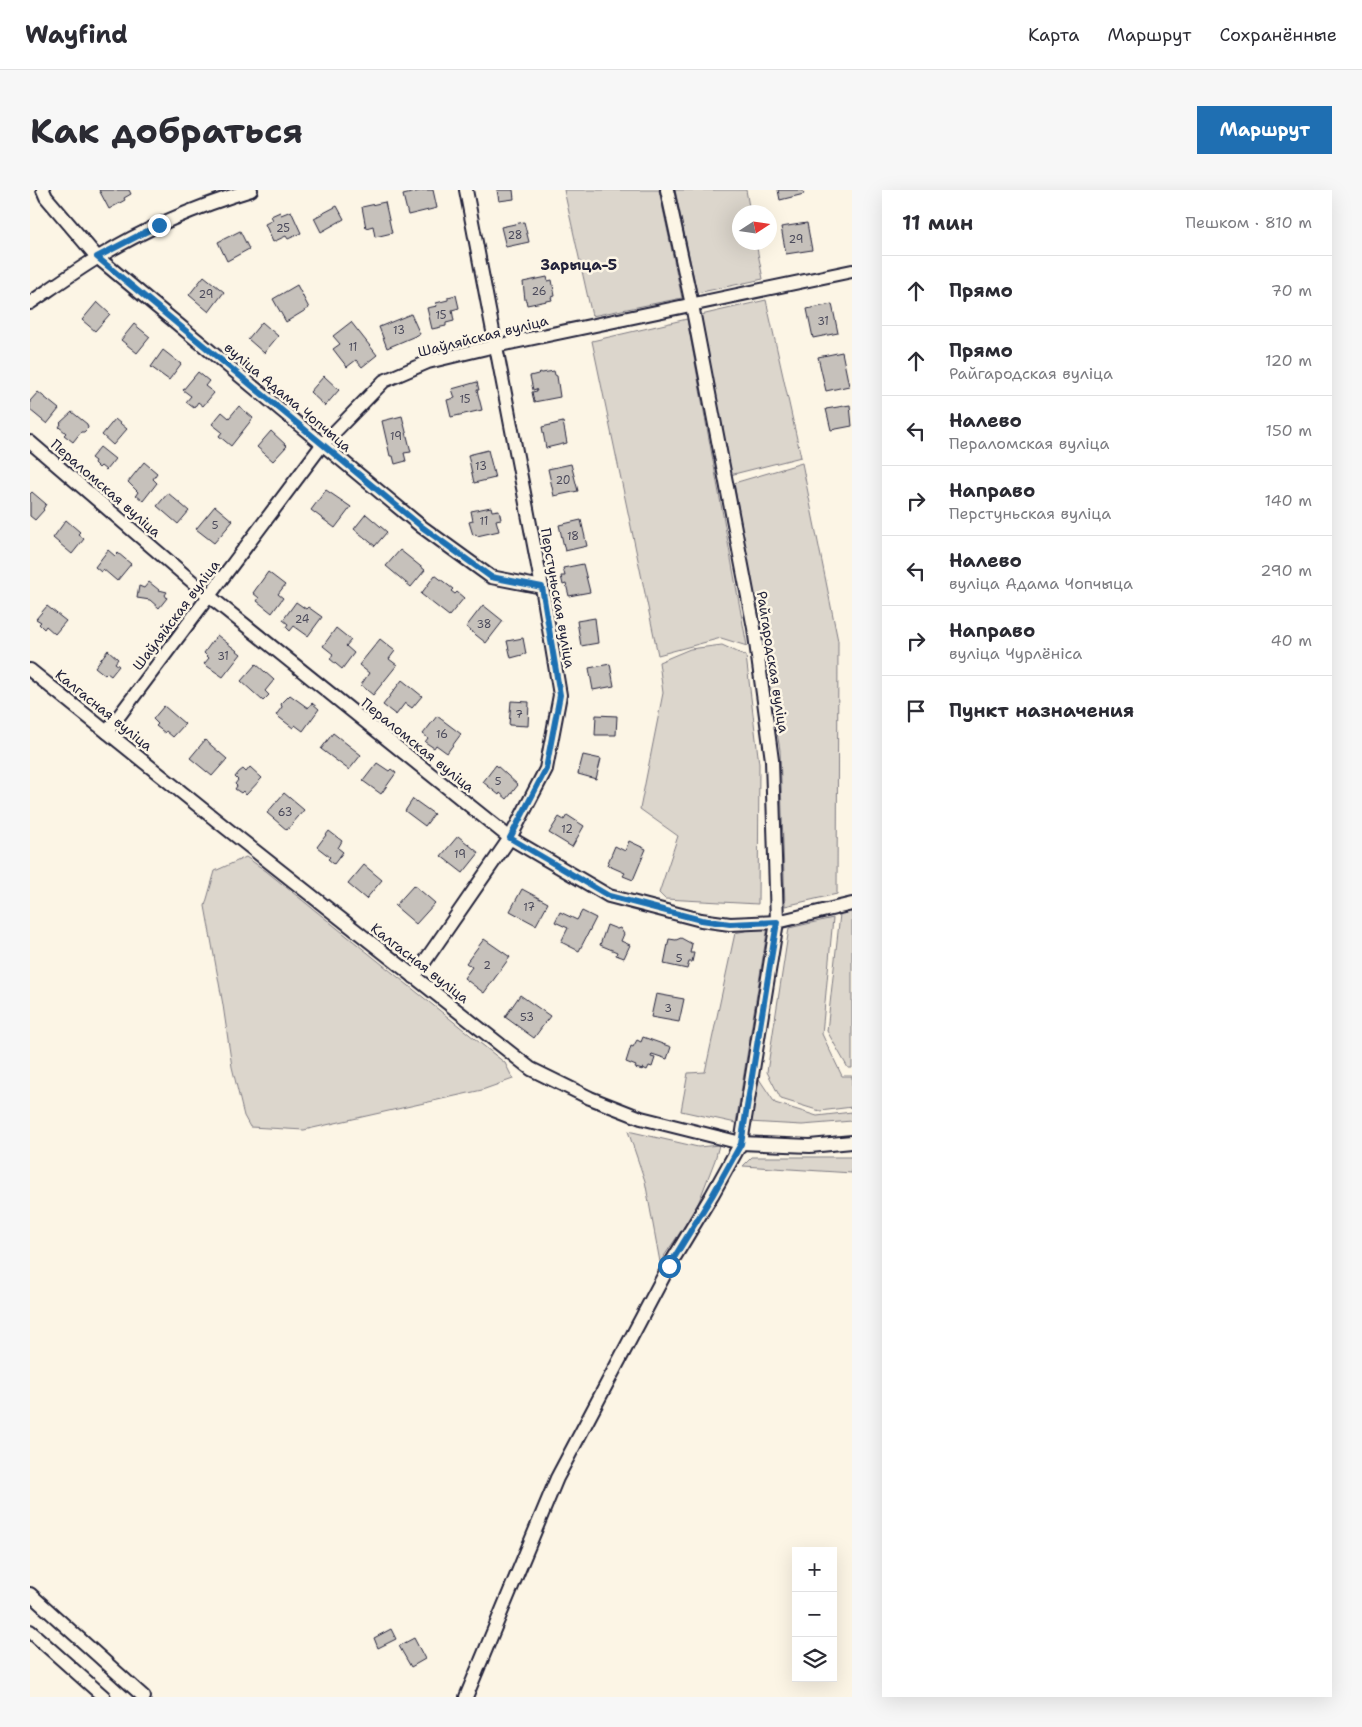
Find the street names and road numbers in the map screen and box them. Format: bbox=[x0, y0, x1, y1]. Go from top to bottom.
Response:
street label: Шаўляйская вуліца bbox=[416, 311, 550, 361]
street label: вуліца Адама Чопчыца bbox=[221, 338, 356, 456]
street label: Пераломская вуліца bbox=[47, 435, 165, 541]
street label: Перстуньская вуліца bbox=[537, 527, 579, 670]
street label: Шаўляйская вуліца bbox=[129, 556, 224, 674]
street label: Райгародская вуліца bbox=[753, 590, 793, 735]
street label: Калгасная вуліца bbox=[52, 665, 156, 755]
street label: Пераломская вуліца bbox=[358, 694, 478, 796]
street label: Калгасная вуліца bbox=[367, 919, 473, 1007]

